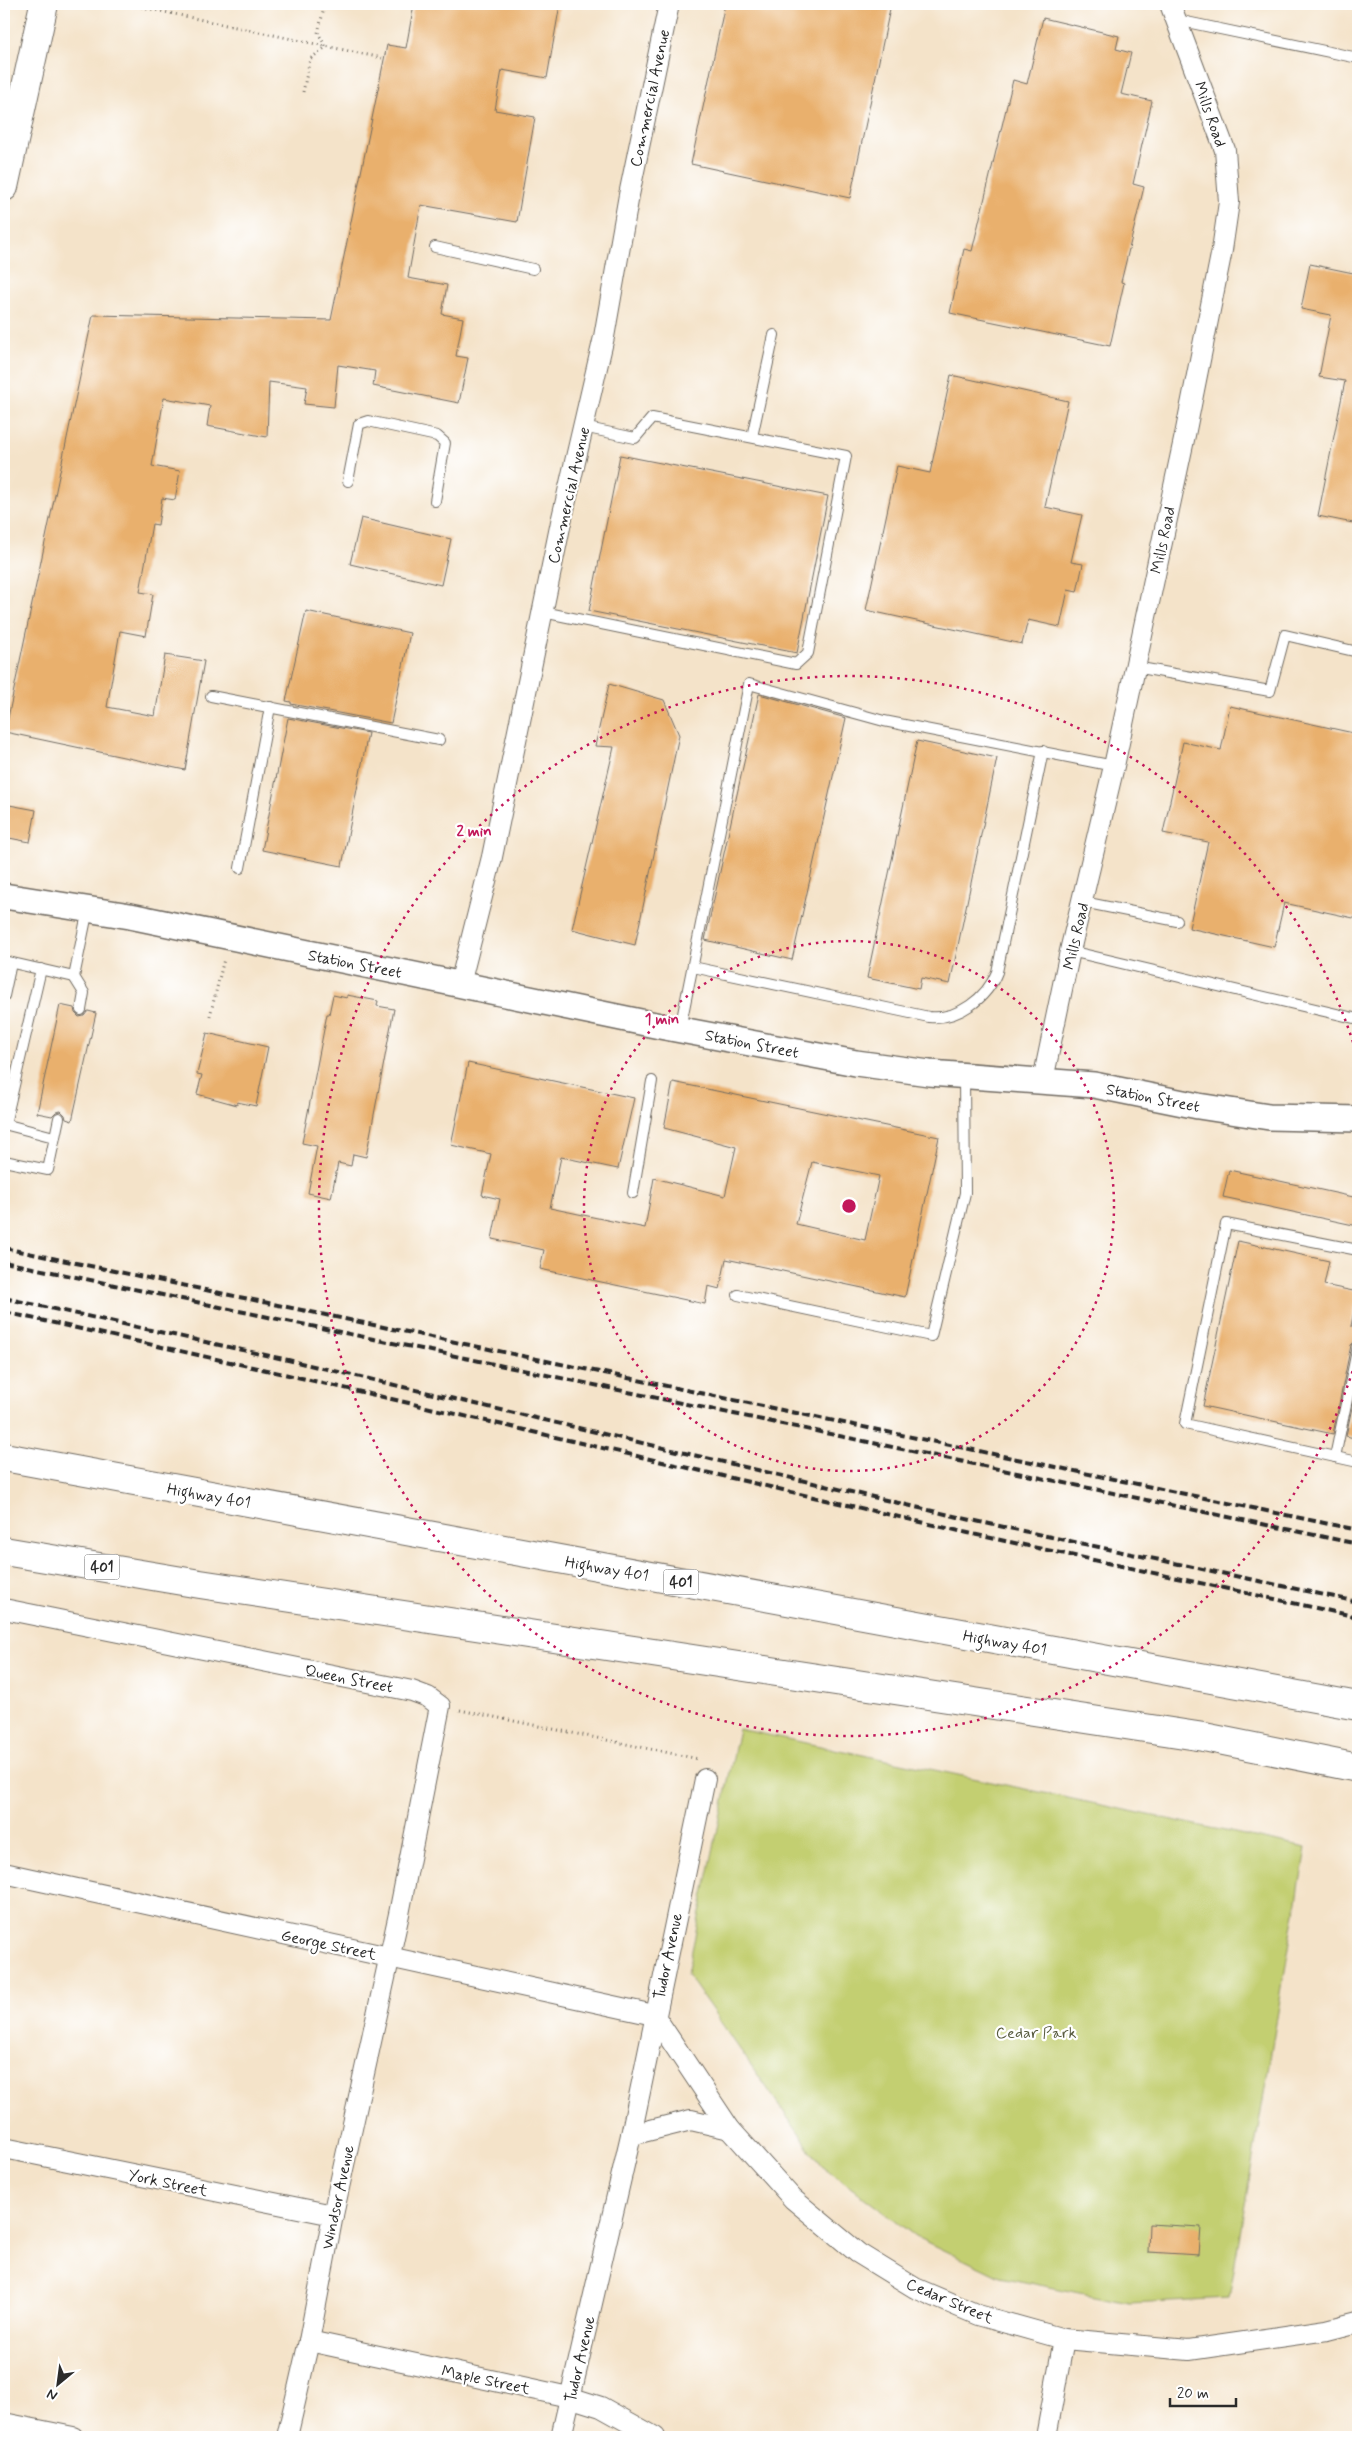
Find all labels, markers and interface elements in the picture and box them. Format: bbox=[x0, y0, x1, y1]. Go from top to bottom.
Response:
street label: Commercial Avenue bbox=[626, 28, 675, 169]
street label: Mills Road bbox=[1189, 79, 1231, 150]
street label: Commercial Avenue bbox=[543, 425, 595, 566]
street label: Mills Road bbox=[1146, 505, 1181, 576]
text: 2 min bbox=[456, 822, 492, 842]
street label: Mills Road bbox=[1059, 901, 1094, 972]
street label: Station Street bbox=[306, 945, 403, 984]
text: 1 min bbox=[645, 1010, 679, 1030]
street label: Station Street bbox=[703, 1025, 800, 1064]
street label: Station Street bbox=[1104, 1079, 1201, 1118]
centre of rings bbox=[840, 1197, 858, 1215]
street label: Highway 401 bbox=[165, 1479, 252, 1515]
street label: Highway 401 bbox=[563, 1552, 650, 1588]
road number: 401 bbox=[84, 1554, 120, 1580]
road number: 401 bbox=[664, 1570, 698, 1594]
street label: Highway 401 bbox=[961, 1626, 1048, 1662]
street label: Queen Street bbox=[303, 1661, 395, 1698]
street label: Tudor Avenue bbox=[649, 1911, 688, 2002]
street label: George Street bbox=[279, 1925, 379, 1967]
park label: Cedar Park bbox=[996, 2023, 1076, 2044]
street label: Windsor Avenue bbox=[317, 2143, 360, 2251]
street label: York Street bbox=[126, 2165, 210, 2202]
street label: Cedar Street bbox=[903, 2274, 997, 2329]
street label: Tudor Avenue bbox=[560, 2314, 601, 2405]
north arrow bbox=[32, 2358, 82, 2408]
street label: Maple Street bbox=[439, 2361, 532, 2400]
scale bar bbox=[1170, 2376, 1236, 2408]
text: N bbox=[44, 2384, 61, 2405]
text: 20 m bbox=[1177, 2384, 1209, 2404]

